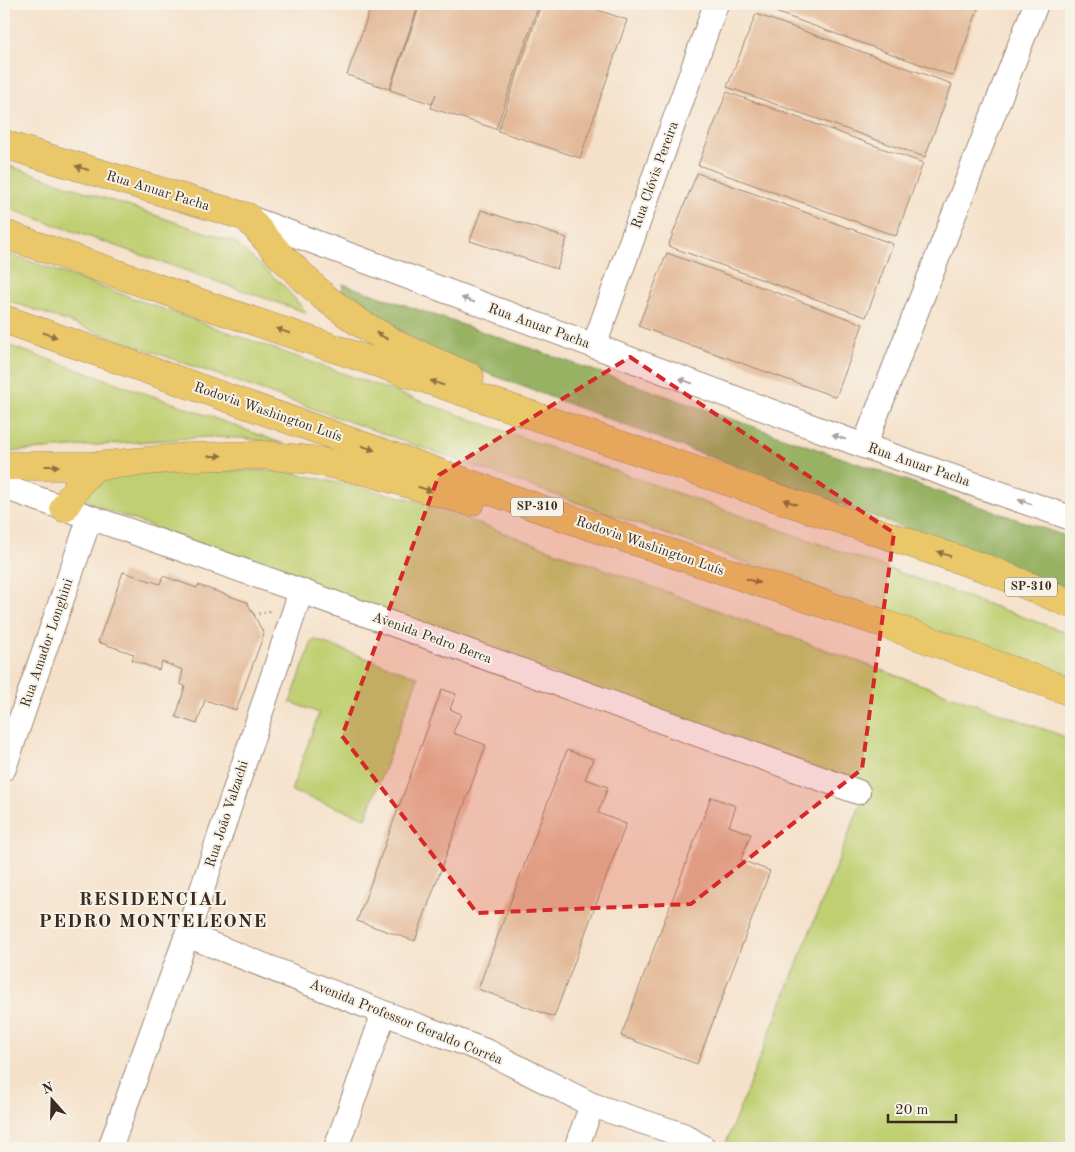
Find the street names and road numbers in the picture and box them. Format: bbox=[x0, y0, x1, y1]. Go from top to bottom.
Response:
street label: Rua Clóvis Pereira bbox=[629, 119, 681, 230]
street label: Rua Anuar Pacha bbox=[105, 169, 211, 213]
street label: Rua Anuar Pacha bbox=[486, 301, 592, 351]
street label: Rodovia Washington Luís bbox=[192, 380, 344, 444]
street label: Rua Anuar Pacha bbox=[866, 441, 972, 489]
road number: SP-310 bbox=[511, 498, 563, 516]
street label: Rodovia Washington Luís bbox=[574, 514, 726, 578]
street label: Rua Amador Longhini bbox=[18, 577, 76, 709]
road number: SP-310 bbox=[1005, 578, 1057, 596]
street label: Avenida Pedro Berca bbox=[370, 610, 494, 666]
street label: Rua João Valzachi bbox=[203, 759, 251, 869]
street label: Avenida Professor Geraldo Corrêa bbox=[308, 977, 505, 1067]

